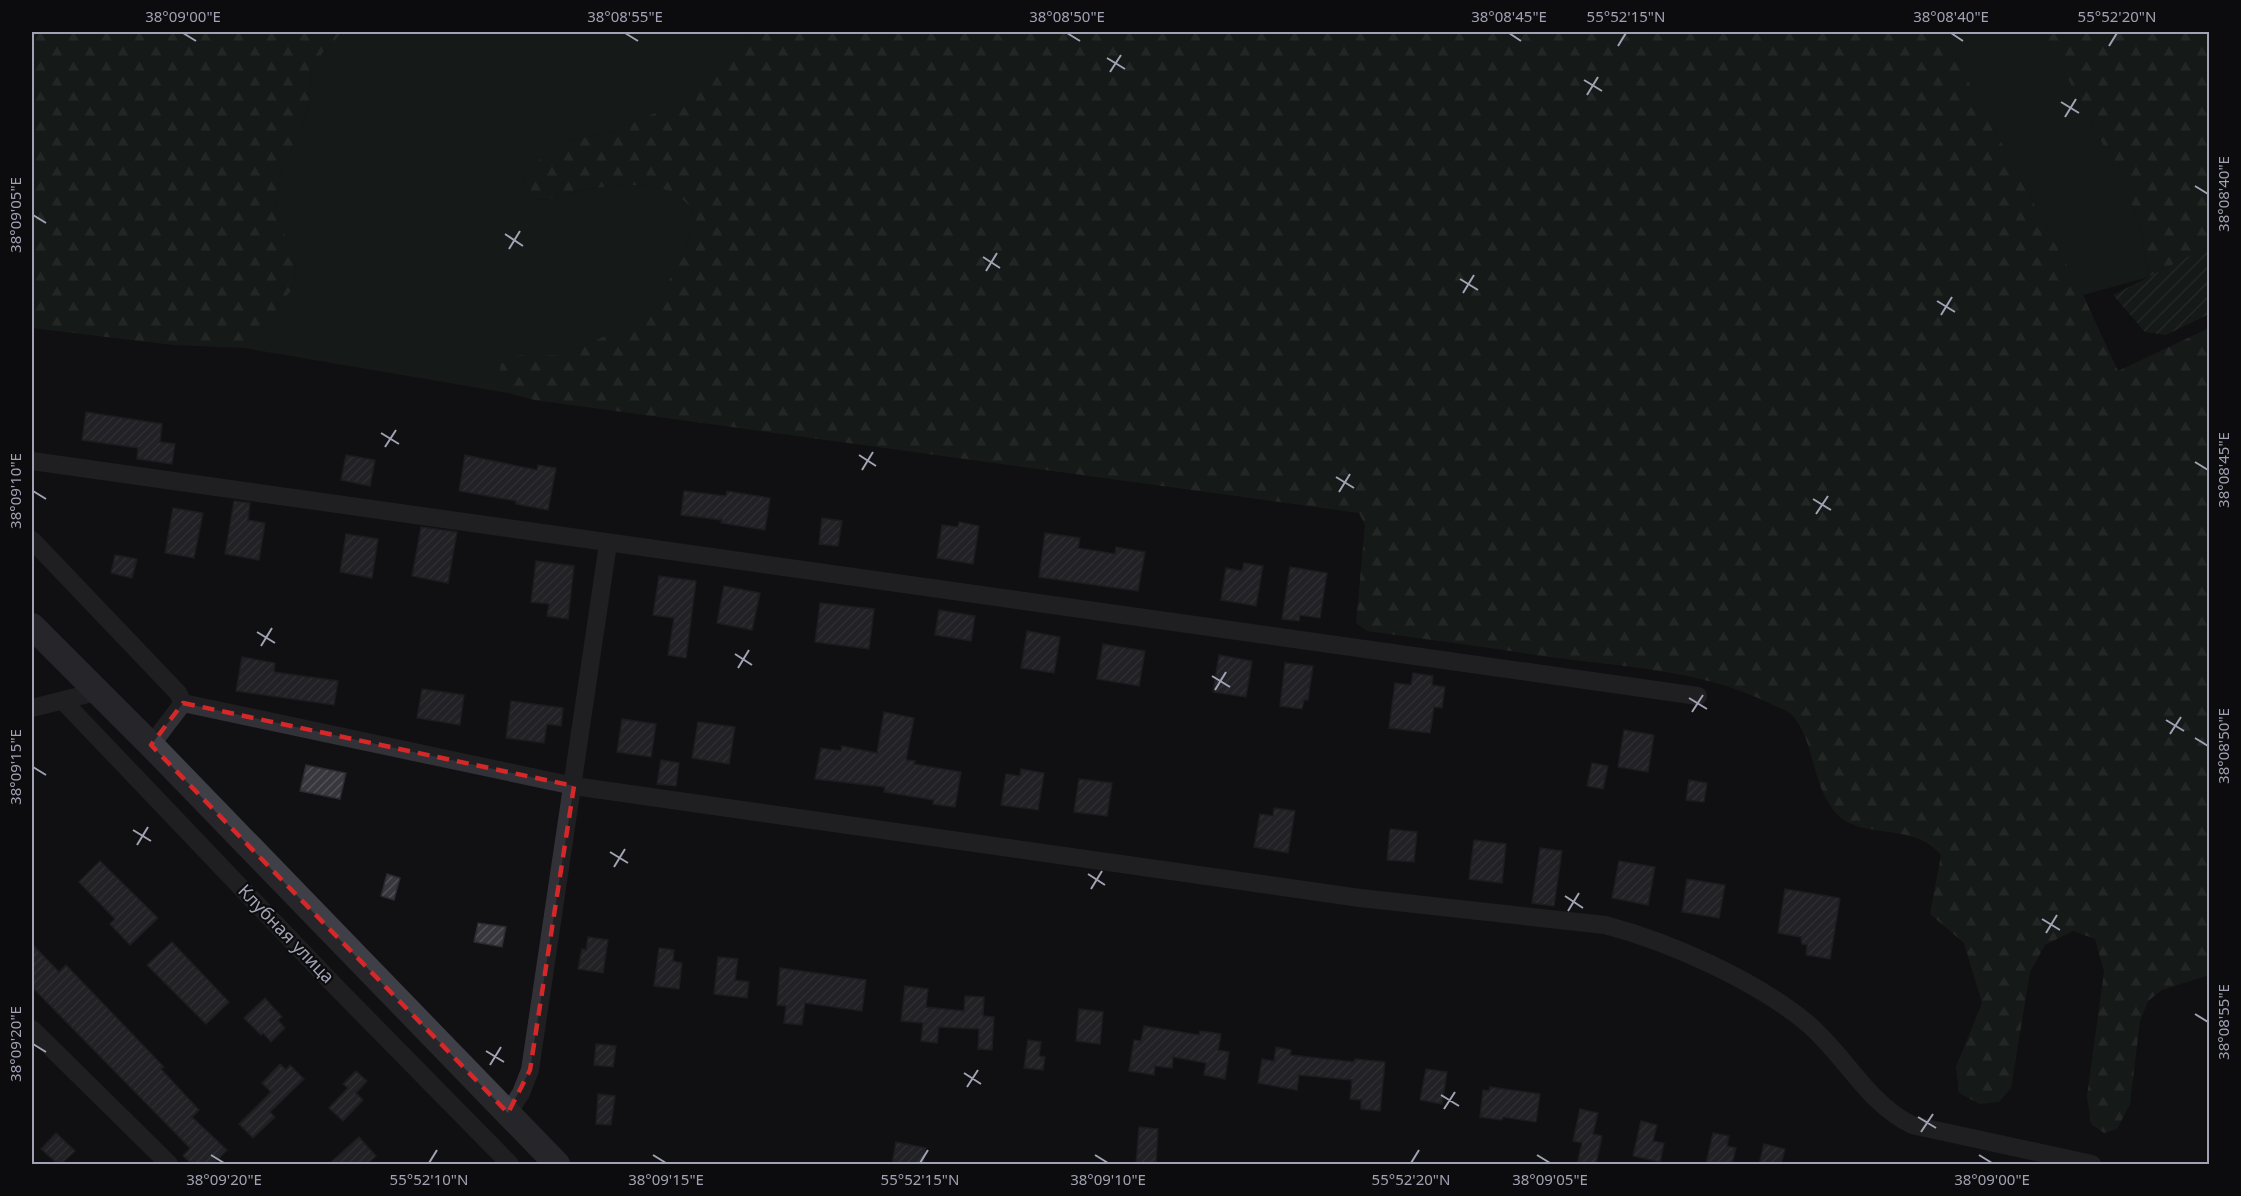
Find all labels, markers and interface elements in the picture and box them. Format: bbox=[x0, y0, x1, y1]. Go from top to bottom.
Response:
text: 38°09'00"E bbox=[145, 6, 221, 26]
text: 38°08'55"E bbox=[587, 6, 663, 26]
text: 38°08'50"E bbox=[1029, 6, 1105, 26]
text: 38°08'45"E bbox=[1471, 6, 1547, 26]
text: 55°52'15"N bbox=[1587, 6, 1665, 26]
text: 38°08'40"E bbox=[1913, 6, 1989, 26]
text: 55°52'20"N bbox=[2078, 6, 2156, 26]
text: 38°08'40"E bbox=[2213, 156, 2233, 232]
text: 38°09'05"E bbox=[5, 177, 25, 253]
text: 38°08'45"E bbox=[2213, 432, 2233, 508]
text: 38°09'10"E bbox=[5, 453, 25, 529]
text: 38°08'50"E bbox=[2213, 708, 2233, 784]
text: 38°09'15"E bbox=[5, 729, 25, 805]
street label: Клубная улица bbox=[233, 879, 340, 988]
text: 38°08'55"E bbox=[2213, 984, 2233, 1060]
text: 38°09'20"E bbox=[5, 1006, 25, 1082]
text: 38°09'20"E bbox=[186, 1169, 262, 1189]
text: 55°52'10"N bbox=[390, 1169, 468, 1189]
text: 38°09'15"E bbox=[628, 1169, 704, 1189]
text: 55°52'15"N bbox=[881, 1169, 959, 1189]
text: 38°09'10"E bbox=[1070, 1169, 1146, 1189]
text: 55°52'20"N bbox=[1372, 1169, 1450, 1189]
text: 38°09'05"E bbox=[1512, 1169, 1588, 1189]
text: 38°09'00"E bbox=[1954, 1169, 2030, 1189]

